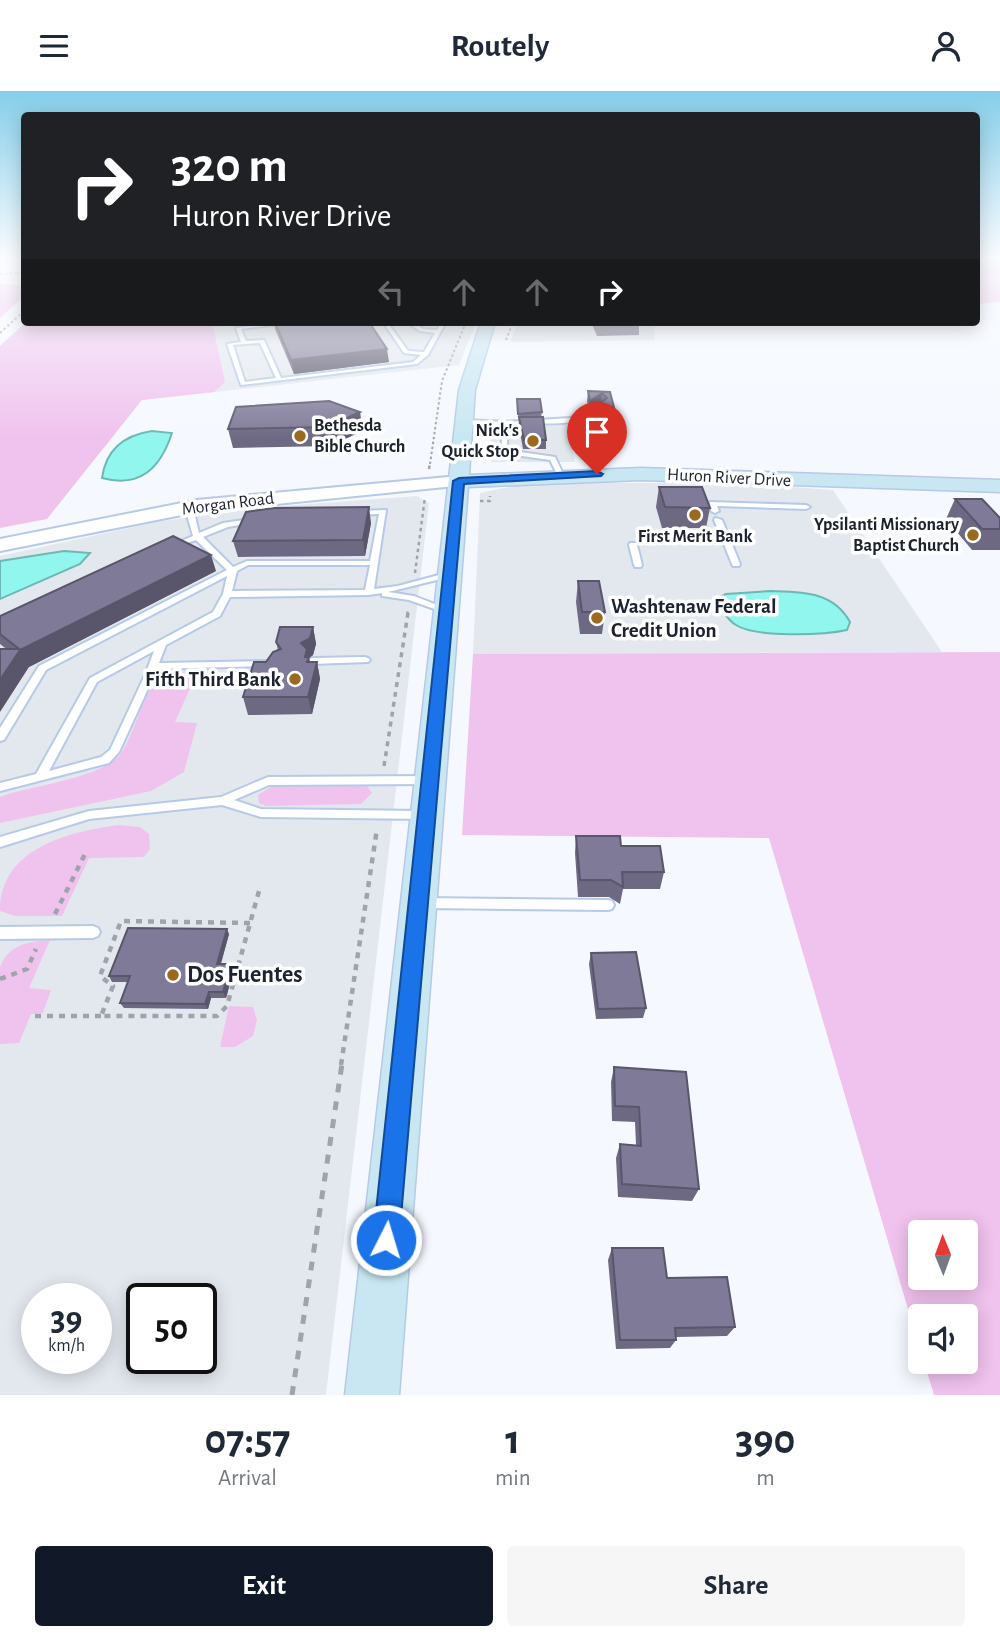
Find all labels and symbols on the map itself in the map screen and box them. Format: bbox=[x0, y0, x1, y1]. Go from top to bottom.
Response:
pin bbox=[567, 402, 627, 474]
place label: Bethesda Bible Church bbox=[314, 417, 405, 456]
place label: Nick's Quick Stop bbox=[442, 422, 519, 461]
marker: Bethesda Bible Church bbox=[292, 428, 308, 444]
marker: Nick's Quick Stop bbox=[525, 433, 541, 449]
street label: Huron River Drive bbox=[667, 466, 791, 490]
street label: Morgan Road bbox=[181, 489, 275, 519]
marker: First Merit Bank bbox=[687, 507, 703, 523]
place label: Ypsilanti Missionary Baptist Church bbox=[814, 516, 960, 555]
marker: Ypsilanti Missionary Baptist Church bbox=[965, 527, 981, 543]
place label: First Merit Bank bbox=[638, 528, 752, 546]
place label: Washtenaw Federal Credit Union bbox=[611, 596, 777, 641]
marker: Washtenaw Federal Credit Union bbox=[589, 610, 605, 626]
place label: Fifth Third Bank bbox=[145, 669, 282, 690]
marker: Fifth Third Bank bbox=[287, 671, 303, 687]
place label: Dos Fuentes bbox=[187, 963, 302, 987]
marker: Dos Fuentes bbox=[165, 967, 181, 983]
position arrow bbox=[349, 1203, 423, 1277]
north arrow bbox=[908, 1220, 978, 1290]
speed limit sign: 50 bbox=[126, 1283, 217, 1374]

